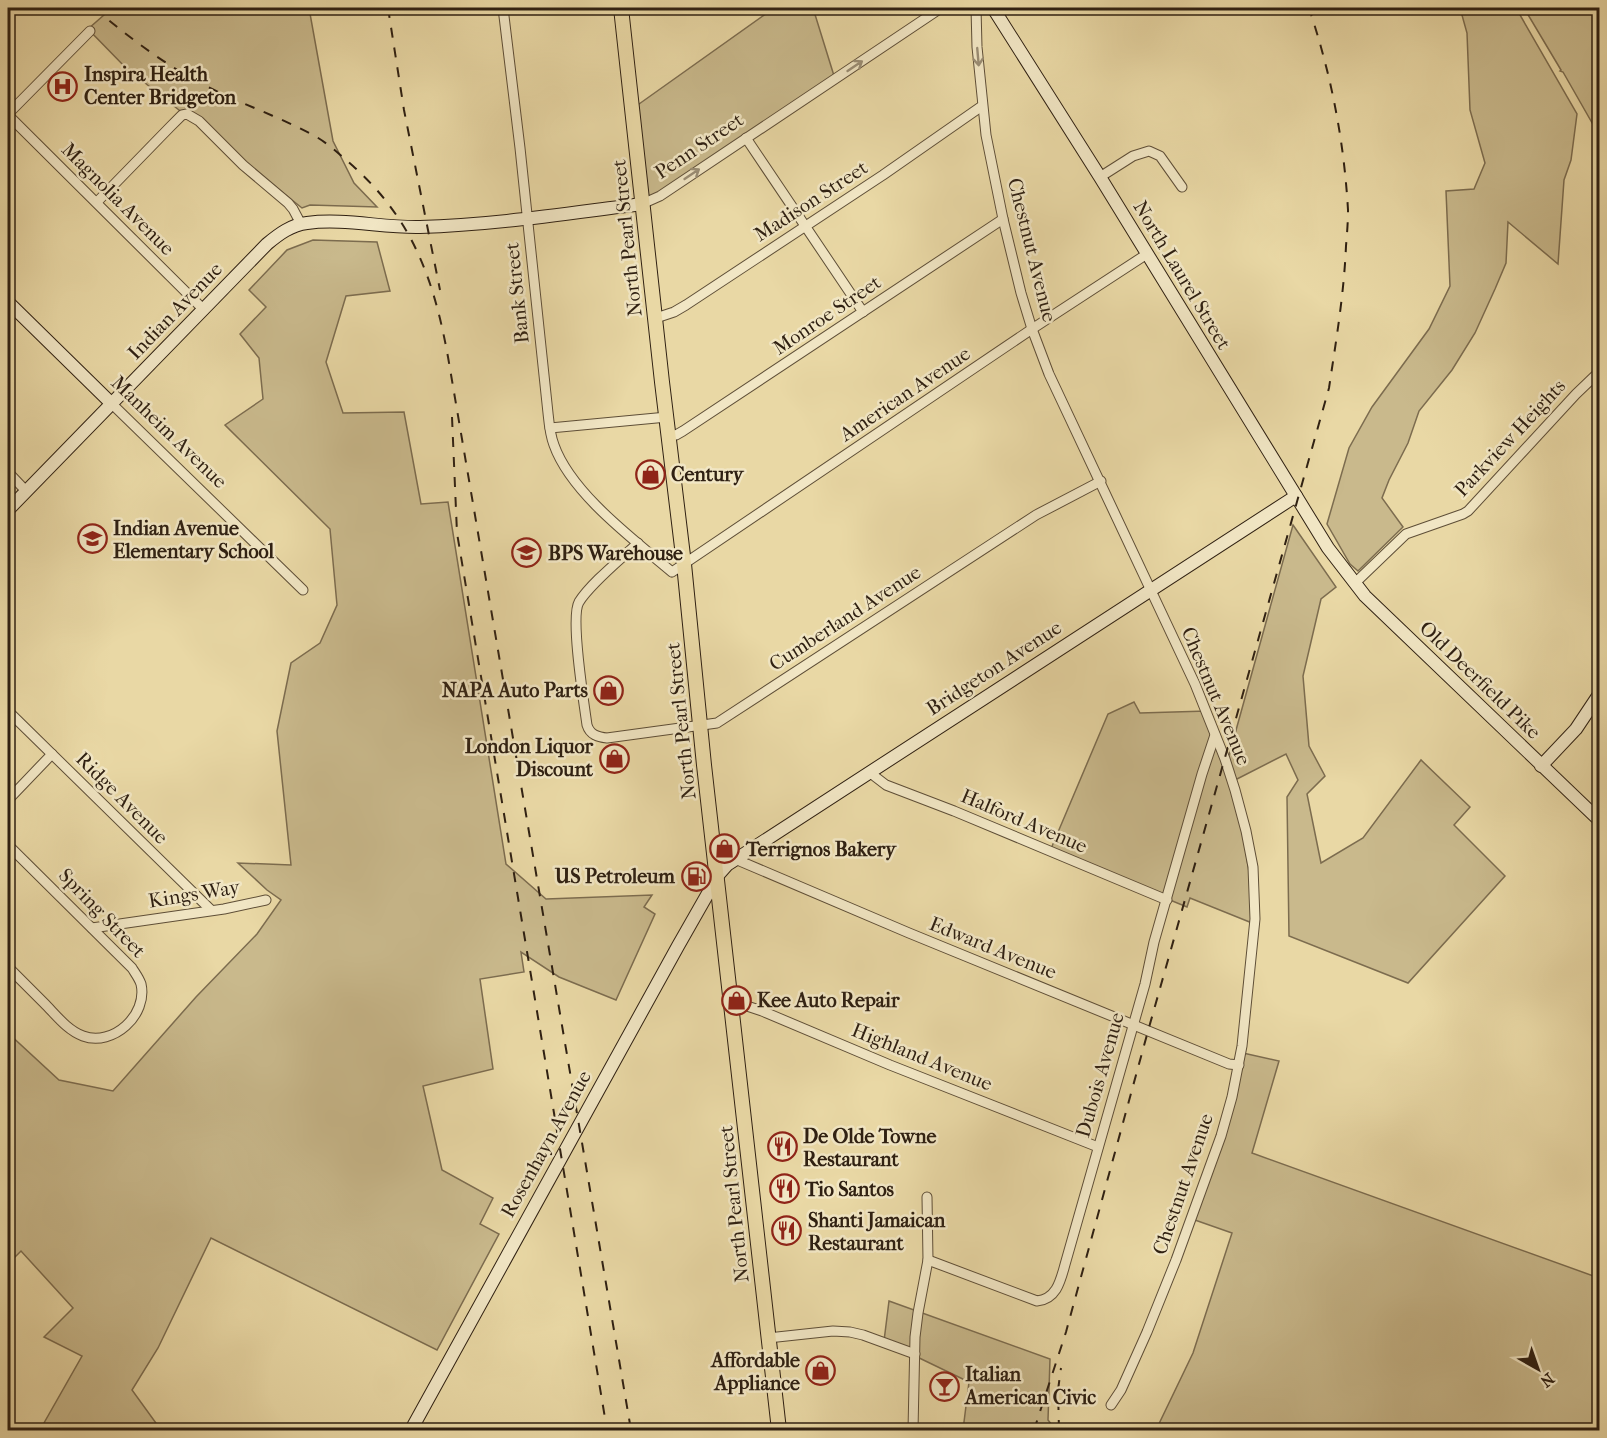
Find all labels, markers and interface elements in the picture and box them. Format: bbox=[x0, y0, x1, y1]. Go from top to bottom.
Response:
one-way arrow bbox=[973, 46, 984, 66]
one-way arrow bbox=[846, 60, 863, 72]
place label: Inspira Health Center Bridgeton bbox=[84, 63, 237, 109]
hospital icon: Inspira Health Center Bridgeton bbox=[47, 70, 79, 102]
street label: Penn Street bbox=[650, 108, 748, 184]
street label: Magnolia Avenue bbox=[57, 138, 179, 260]
street label: Madison Street bbox=[750, 156, 872, 246]
street label: North Pearl Street bbox=[607, 158, 647, 318]
one-way arrow bbox=[684, 167, 701, 180]
street label: Chestnut Avenue bbox=[1003, 176, 1061, 325]
street label: North Laurel Street bbox=[1128, 196, 1236, 354]
street label: Bank Street bbox=[500, 241, 534, 345]
street label: Indian Avenue bbox=[123, 258, 227, 364]
street label: Monroe Street bbox=[769, 270, 885, 360]
street label: American Avenue bbox=[835, 342, 975, 447]
street label: Manheim Avenue bbox=[106, 371, 232, 493]
street label: Parkview Heights bbox=[1450, 375, 1570, 501]
shop icon: Century bbox=[634, 458, 666, 490]
place label: Century bbox=[671, 463, 745, 486]
place label: Indian Avenue Elementary School bbox=[113, 517, 275, 563]
school or university icon: Indian Avenue Elementary School bbox=[76, 523, 108, 555]
school or university icon: BPS Warehouse bbox=[511, 537, 543, 569]
place label: BPS Warehouse bbox=[548, 542, 683, 565]
street label: Cumberland Avenue bbox=[765, 560, 925, 676]
street label: Bridgeton Avenue bbox=[922, 616, 1066, 720]
street label: Old Deerfield Pike bbox=[1415, 616, 1545, 744]
street label: Chestnut Avenue bbox=[1177, 624, 1255, 769]
street label: North Pearl Street bbox=[661, 641, 701, 801]
shop icon: NAPA Auto Parts bbox=[593, 674, 625, 706]
place label: NAPA Auto Parts bbox=[442, 679, 589, 702]
place label: London Liquor Discount bbox=[465, 735, 594, 781]
shop icon: London Liquor Discount bbox=[598, 742, 630, 774]
street label: Ridge Avenue bbox=[71, 747, 173, 849]
street label: Halford Avenue bbox=[957, 784, 1091, 858]
shop icon: Terrignos Bakery bbox=[709, 833, 741, 865]
place label: Terrignos Bakery bbox=[745, 838, 897, 861]
fuel station icon: US Petroleum bbox=[680, 860, 712, 892]
street label: Spring Street bbox=[54, 864, 150, 962]
place label: US Petroleum bbox=[554, 865, 675, 888]
street label: Kings Way bbox=[147, 875, 243, 913]
street label: Edward Avenue bbox=[926, 912, 1060, 984]
shop icon: Kee Auto Repair bbox=[720, 984, 752, 1016]
place label: Kee Auto Repair bbox=[757, 989, 900, 1012]
street label: Dubois Avenue bbox=[1071, 1010, 1129, 1140]
street label: Highland Avenue bbox=[848, 1018, 996, 1096]
street label: Rosenhayn Avenue bbox=[496, 1066, 596, 1221]
street label: Chestnut Avenue bbox=[1148, 1110, 1218, 1258]
street label: North Pearl Street bbox=[714, 1124, 754, 1284]
place label: De Olde Towne Restaurant bbox=[803, 1125, 937, 1171]
restaurant icon: De Olde Towne Restaurant bbox=[766, 1131, 798, 1163]
restaurant icon: Tio Santos bbox=[768, 1173, 800, 1205]
place label: Tio Santos bbox=[804, 1178, 895, 1201]
place label: Shanti Jamaican Restaurant bbox=[808, 1209, 946, 1255]
restaurant icon: Shanti Jamaican Restaurant bbox=[771, 1215, 803, 1247]
north arrow bbox=[1508, 1339, 1568, 1399]
place label: Affordable Appliance bbox=[709, 1349, 800, 1395]
shop icon: Affordable Appliance bbox=[805, 1355, 837, 1387]
place label: Italian American Civic bbox=[963, 1363, 1096, 1409]
text: N bbox=[1536, 1369, 1558, 1392]
bar icon: Italian American Civic bbox=[928, 1370, 960, 1402]

